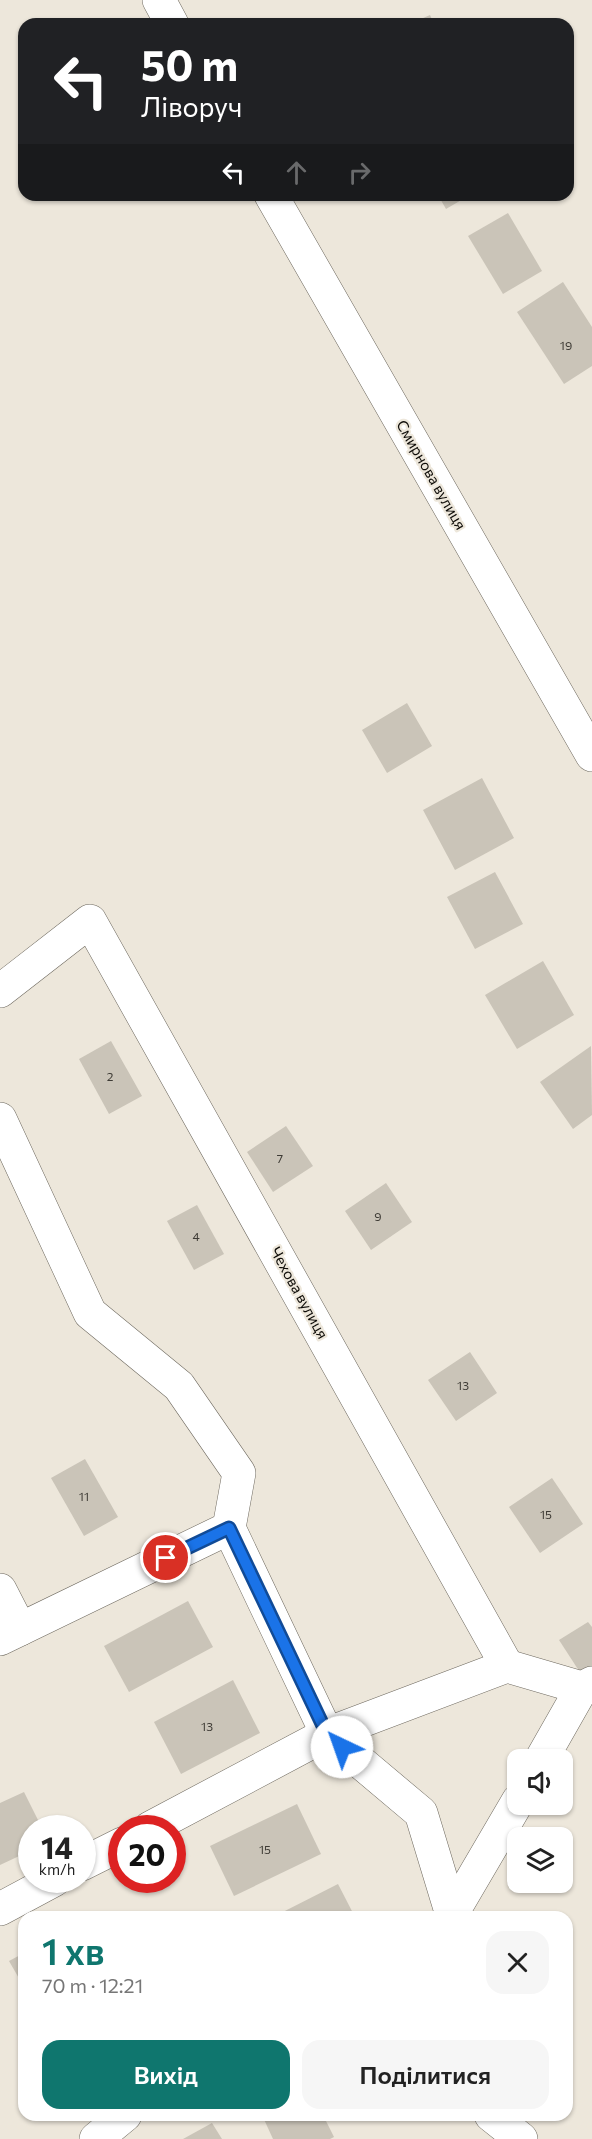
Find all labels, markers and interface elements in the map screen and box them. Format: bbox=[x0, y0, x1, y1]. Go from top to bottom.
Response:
text: 50 m bbox=[141, 38, 238, 90]
icon: left bbox=[42, 42, 120, 120]
text: Ліворуч bbox=[141, 90, 242, 123]
icon: left bbox=[217, 156, 250, 189]
icon: ahead bbox=[280, 156, 313, 189]
icon: right bbox=[343, 156, 376, 189]
house number: 19 bbox=[560, 338, 572, 352]
street label: Смирнова вулиця bbox=[393, 417, 471, 532]
house number: 2 bbox=[107, 1069, 114, 1083]
house number: 7 bbox=[277, 1151, 283, 1165]
house number: 9 bbox=[374, 1209, 382, 1223]
house number: 4 bbox=[192, 1229, 200, 1243]
street label: Чехова вулиця bbox=[267, 1243, 333, 1342]
house number: 13 bbox=[457, 1378, 469, 1392]
house number: 11 bbox=[79, 1489, 89, 1503]
house number: 15 bbox=[540, 1507, 552, 1521]
pin bbox=[140, 1532, 191, 1583]
icon: arrive bbox=[149, 1541, 182, 1574]
position arrow bbox=[310, 1715, 374, 1779]
house number: 13 bbox=[201, 1719, 213, 1733]
map controls bbox=[507, 1749, 573, 1893]
button: sound bbox=[507, 1749, 573, 1815]
speed limit sign: 20 bbox=[108, 1815, 186, 1893]
button: layers bbox=[507, 1827, 573, 1893]
text: 14 bbox=[41, 1828, 73, 1865]
house number: 15 bbox=[259, 1842, 271, 1856]
text: km/h bbox=[39, 1860, 75, 1878]
text: 1 хв bbox=[42, 1928, 104, 1972]
button: close bbox=[486, 1931, 549, 1994]
text: 70 m · 12:21 bbox=[42, 1973, 143, 1997]
button: Вихід bbox=[42, 2040, 290, 2109]
button: Поділитися bbox=[302, 2040, 549, 2109]

